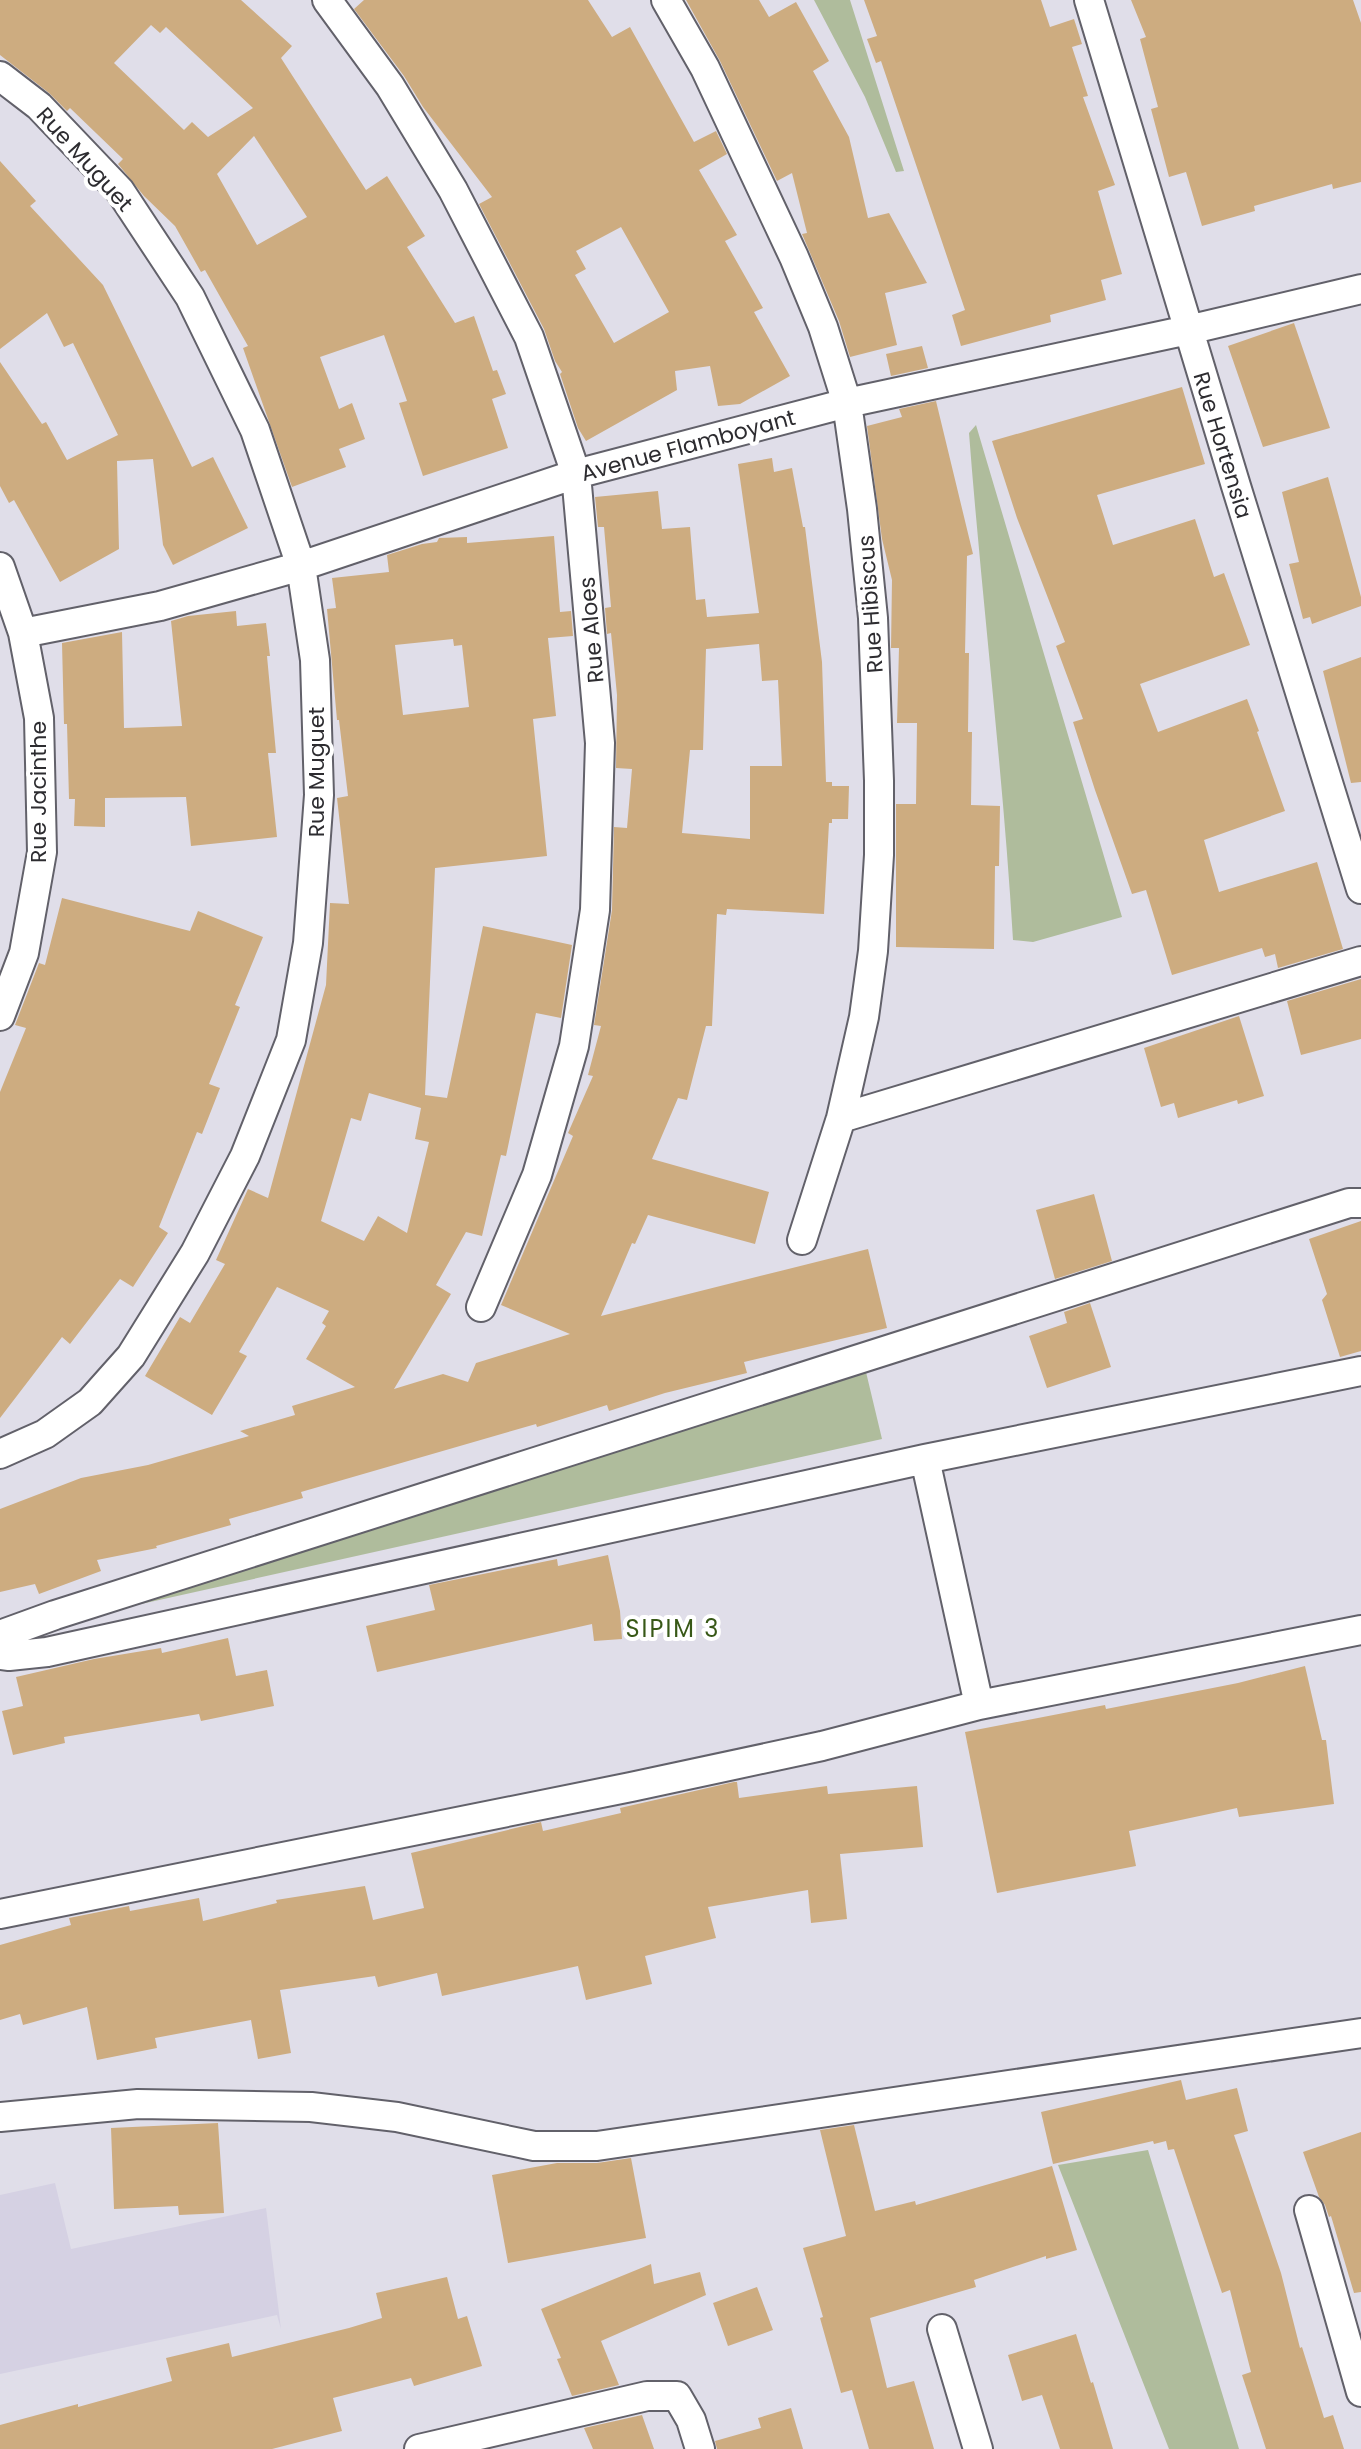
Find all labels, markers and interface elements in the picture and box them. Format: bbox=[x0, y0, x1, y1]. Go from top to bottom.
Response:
street label: Rue Muguet bbox=[29, 100, 140, 218]
street label: Rue Hortensia bbox=[1185, 368, 1260, 522]
street label: Avenue Flamboyant bbox=[577, 402, 799, 489]
street label: Rue Hibiscus bbox=[850, 534, 891, 674]
street label: Rue Aloes bbox=[571, 576, 612, 684]
street label: Rue Muguet bbox=[301, 707, 332, 837]
street label: Rue Jacinthe bbox=[23, 721, 54, 863]
district label: SIPIM 3 bbox=[626, 1612, 721, 1645]

